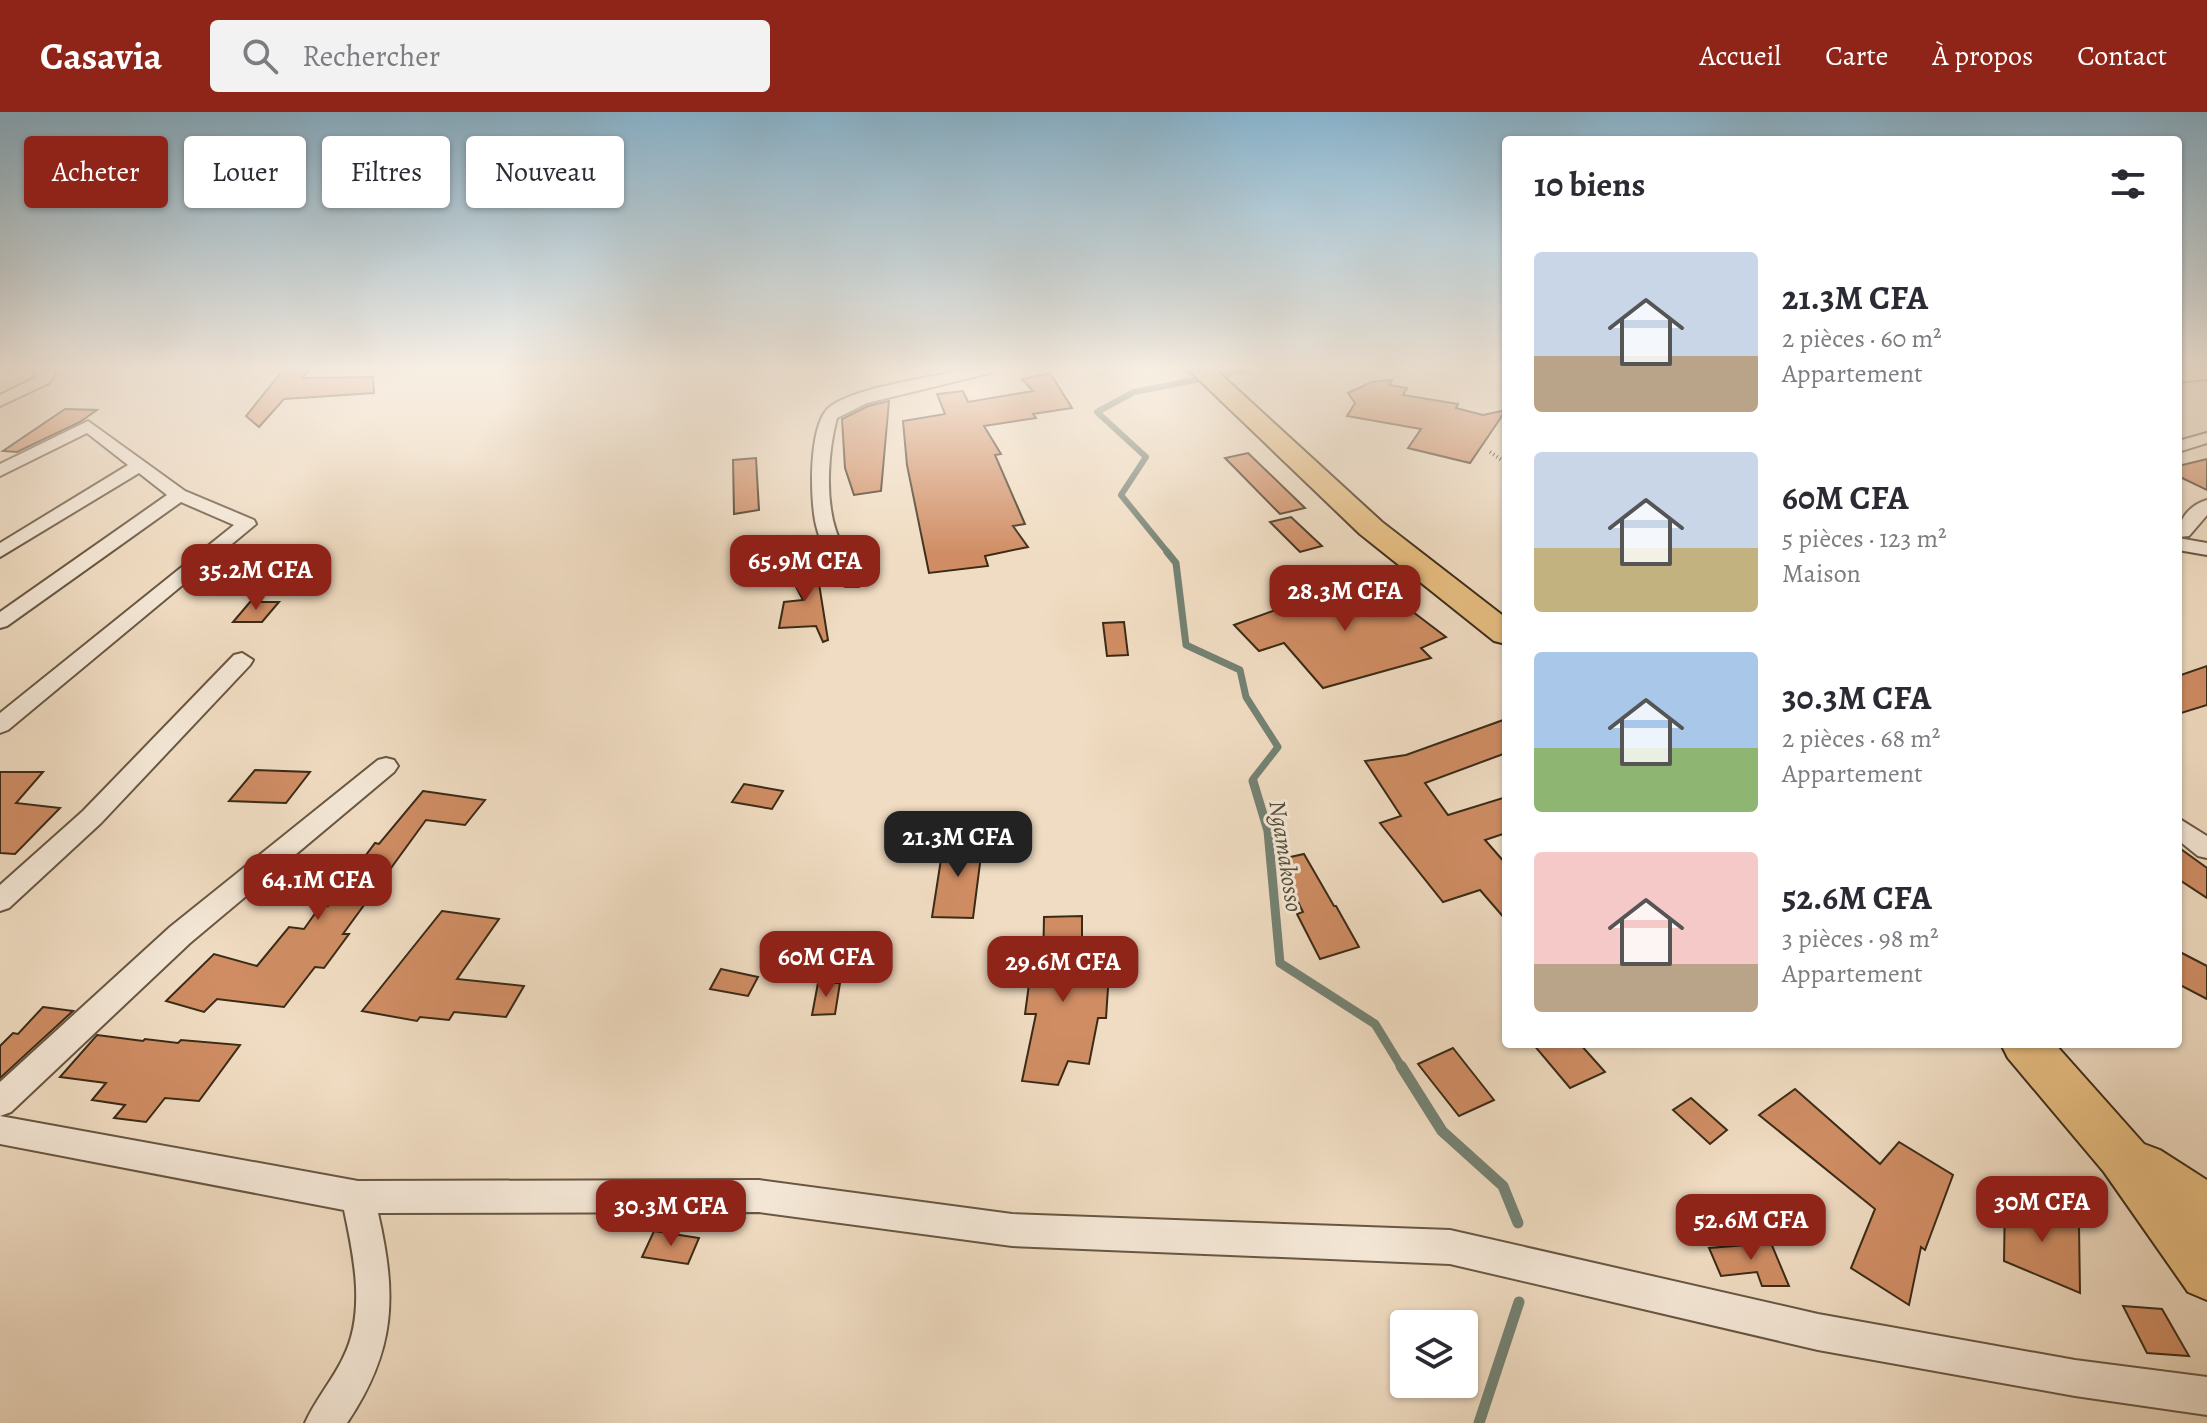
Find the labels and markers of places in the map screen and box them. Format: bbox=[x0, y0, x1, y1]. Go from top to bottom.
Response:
pin: 65.9M CFA bbox=[713, 535, 897, 603]
pin: 35.2M CFA bbox=[164, 544, 348, 612]
pin: 28.3M CFA bbox=[1253, 565, 1437, 633]
pin: 21.3M CFA bbox=[866, 811, 1050, 879]
pin: 64.1M CFA bbox=[226, 854, 410, 922]
pin: 60M CFA bbox=[752, 931, 900, 999]
pin: 29.6M CFA bbox=[971, 936, 1155, 1004]
pin: 30M CFA bbox=[1968, 1176, 2116, 1244]
pin: 30.3M CFA bbox=[579, 1180, 763, 1248]
pin: 52.6M CFA bbox=[1659, 1194, 1843, 1262]

